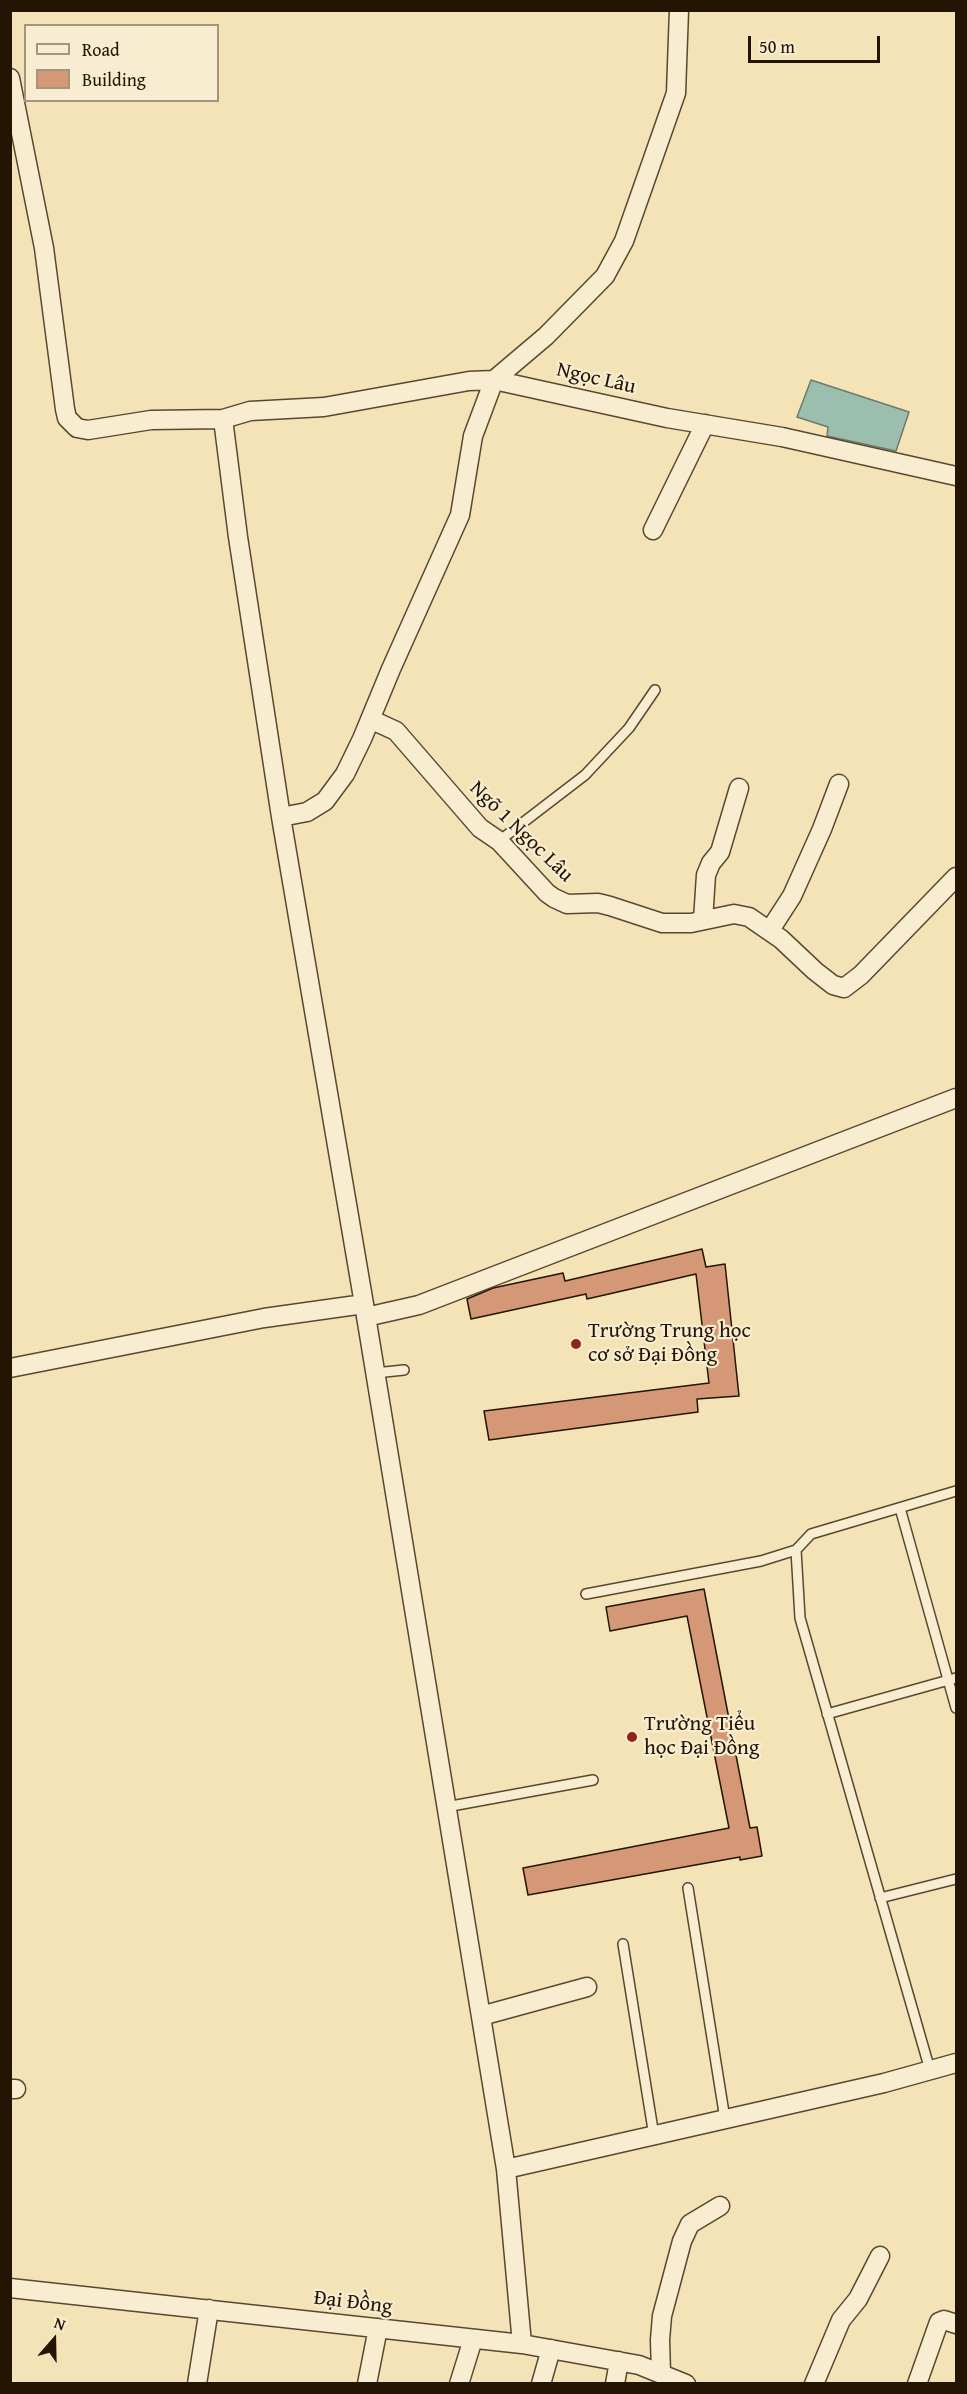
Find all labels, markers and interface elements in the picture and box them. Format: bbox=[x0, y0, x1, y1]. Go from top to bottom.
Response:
legend bbox=[24, 24, 219, 102]
scale bar bbox=[751, 24, 883, 62]
text: 50 m bbox=[759, 33, 795, 60]
text: Road bbox=[82, 36, 120, 63]
text: Building bbox=[82, 66, 146, 93]
street label: Ngọc Lâu bbox=[554, 358, 638, 400]
street label: Ngõ 1 Ngọc Lâu bbox=[464, 776, 578, 888]
place label: Trường Trung học cơ sở Đại Đồng bbox=[588, 1319, 751, 1369]
marker: Trường Trung học cơ sở Đại Đồng bbox=[569, 1337, 583, 1351]
place label: Trường Tiểu học Đại Đồng bbox=[644, 1712, 759, 1762]
marker: Trường Tiểu học Đại Đồng bbox=[625, 1730, 639, 1744]
street label: Đại Đồng bbox=[312, 2286, 394, 2320]
north arrow bbox=[24, 2310, 84, 2370]
text: N bbox=[51, 2310, 69, 2336]

